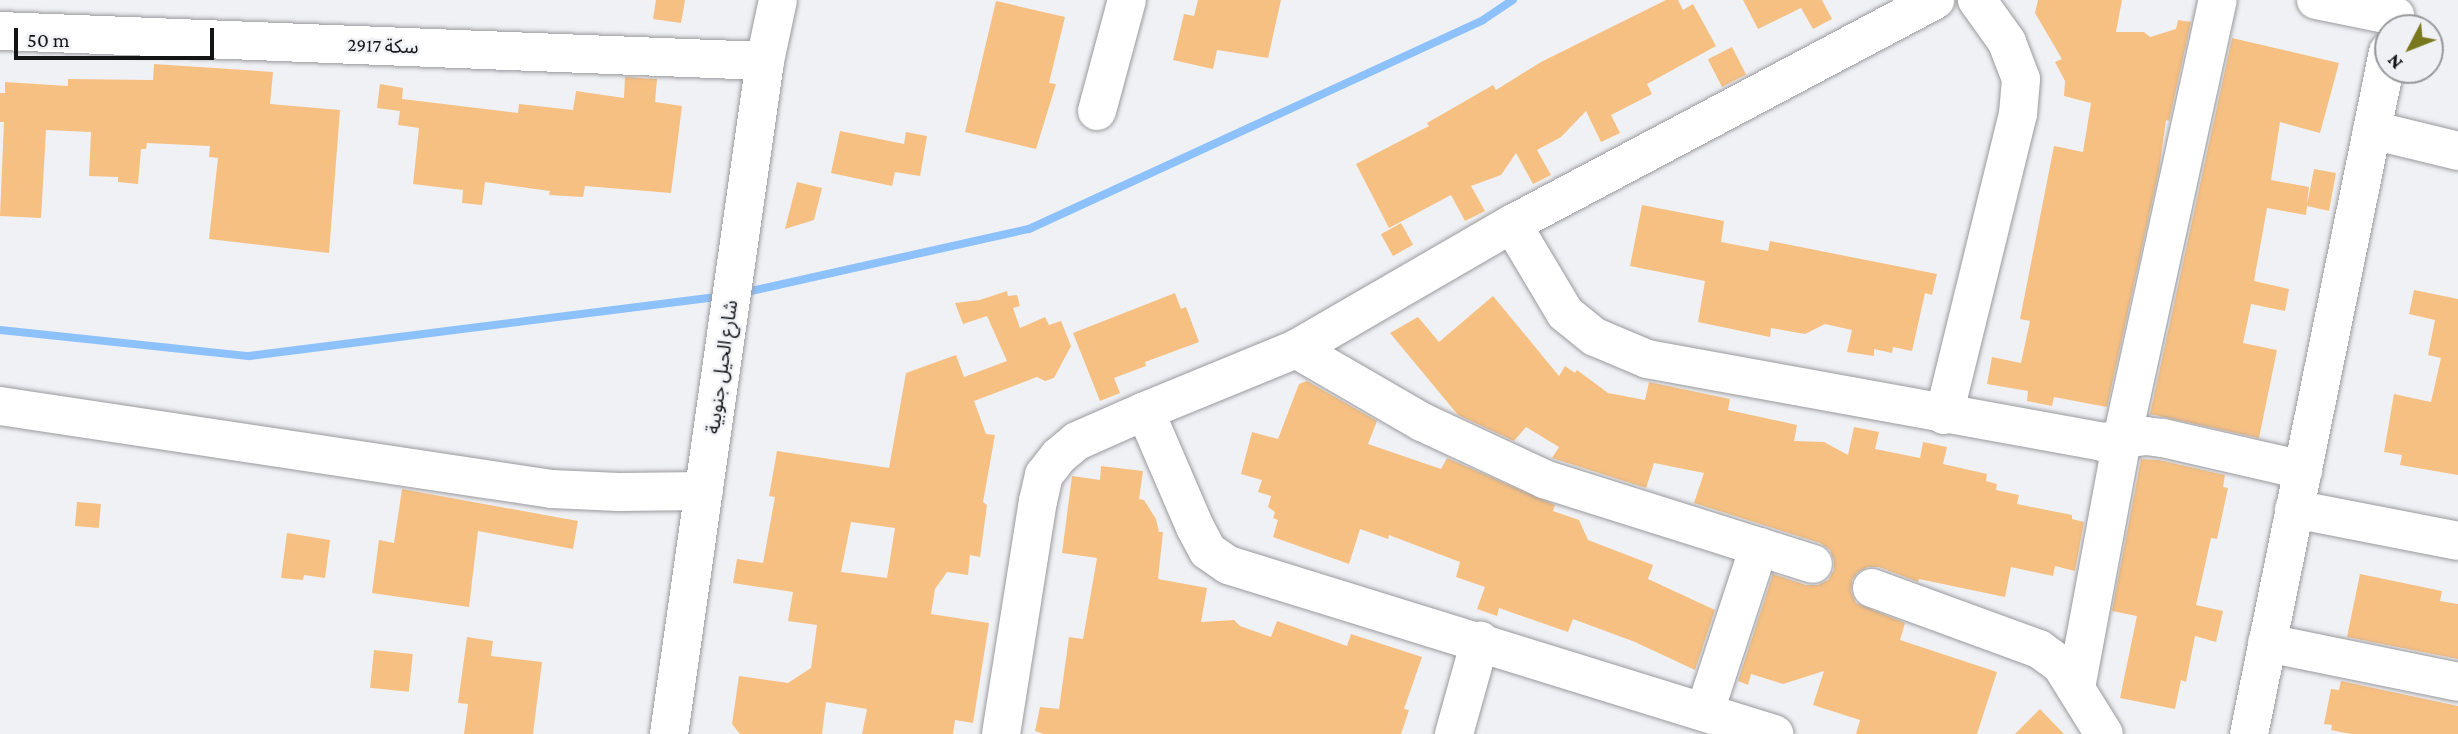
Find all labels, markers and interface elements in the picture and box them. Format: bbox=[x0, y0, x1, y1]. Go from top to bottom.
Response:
scale bar bbox=[18, 14, 217, 58]
north arrow bbox=[2374, 14, 2444, 84]
text: 50 m bbox=[27, 28, 70, 52]
street label: سكة 2917 bbox=[347, 33, 419, 59]
text: N bbox=[2382, 50, 2407, 74]
street label: شارع الحيل جنوبية bbox=[701, 299, 743, 435]

